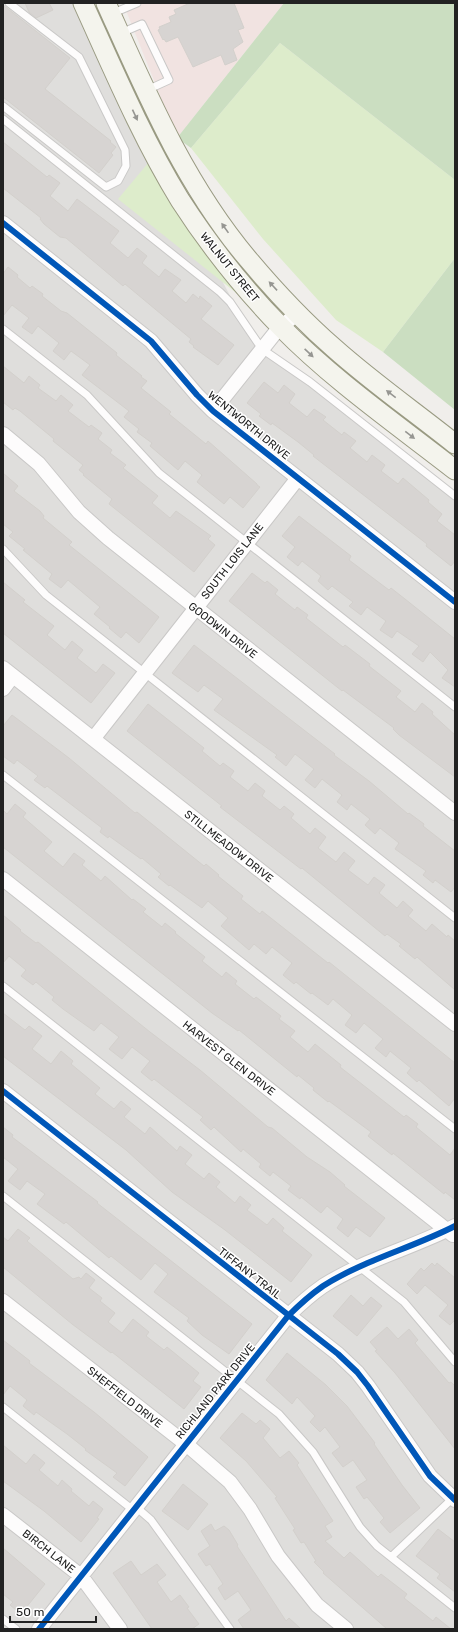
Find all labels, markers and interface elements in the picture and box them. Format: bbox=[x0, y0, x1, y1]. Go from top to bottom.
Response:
one-way arrow bbox=[132, 109, 138, 120]
one-way arrow bbox=[221, 222, 228, 233]
street label: WALNUT STREET bbox=[197, 230, 262, 305]
one-way arrow bbox=[268, 281, 277, 291]
one-way arrow bbox=[304, 349, 314, 358]
street label: WENTWORTH DRIVE bbox=[205, 388, 292, 463]
one-way arrow bbox=[386, 389, 397, 398]
one-way arrow bbox=[405, 430, 416, 439]
street label: SOUTH LOIS LANE bbox=[199, 520, 266, 602]
street label: GOODWIN DRIVE bbox=[186, 600, 260, 661]
street label: STILLMEADOW DRIVE bbox=[182, 808, 276, 885]
street label: HARVEST GLEN DRIVE bbox=[180, 1018, 278, 1099]
street label: TIFFANY TRAIL bbox=[216, 1245, 284, 1302]
street label: RICHLAND PARK DRIVE bbox=[173, 1341, 258, 1442]
street label: SHEFFIELD DRIVE bbox=[84, 1364, 165, 1431]
street label: BIRCH LANE bbox=[20, 1527, 78, 1576]
scale bar bbox=[10, 1598, 96, 1624]
text: 50 m bbox=[16, 1605, 44, 1619]

